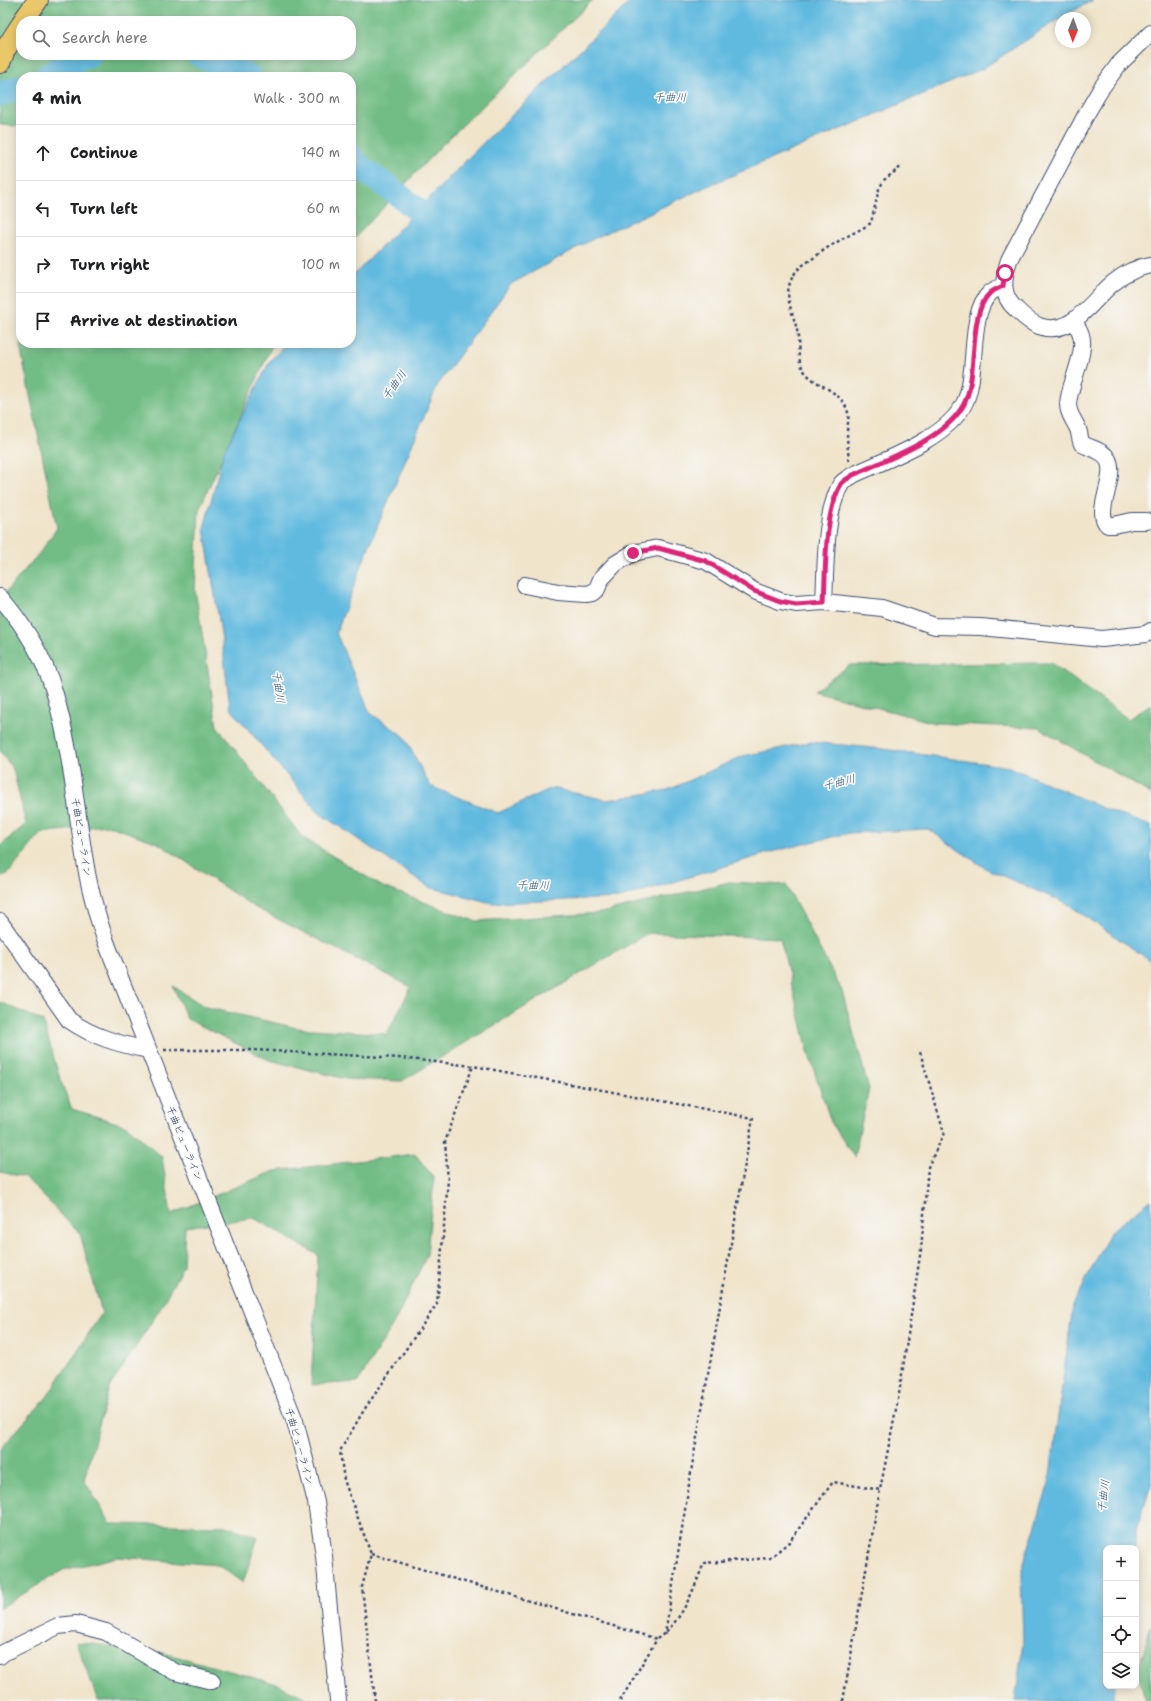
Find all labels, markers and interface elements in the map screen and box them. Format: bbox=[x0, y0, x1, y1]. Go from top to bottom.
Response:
north arrow bbox=[1055, 12, 1091, 48]
search box bbox=[16, 16, 356, 60]
icon: search bbox=[30, 27, 52, 49]
text: Search here bbox=[62, 28, 148, 48]
text: 4 min bbox=[32, 87, 82, 109]
text: Walk · 300 m bbox=[253, 90, 340, 107]
water label: 千曲川 bbox=[654, 90, 687, 105]
icon: ahead bbox=[32, 142, 54, 164]
text: Continue bbox=[70, 143, 138, 163]
text: 140 m bbox=[301, 144, 340, 161]
icon: left bbox=[32, 198, 54, 220]
text: Turn left bbox=[70, 199, 138, 219]
text: 60 m bbox=[307, 200, 340, 217]
icon: right bbox=[32, 254, 54, 276]
text: Turn right bbox=[70, 255, 150, 275]
text: 100 m bbox=[301, 256, 340, 273]
route start bbox=[996, 264, 1014, 282]
icon: arrive bbox=[32, 310, 54, 332]
text: Arrive at destination bbox=[70, 311, 238, 331]
water label: 千曲川 bbox=[379, 367, 410, 403]
route end bbox=[624, 544, 642, 562]
water label: 千曲川 bbox=[269, 670, 288, 704]
water label: 千曲川 bbox=[821, 771, 857, 794]
street label: 千曲ビューライン bbox=[69, 797, 94, 877]
water label: 千曲川 bbox=[516, 878, 550, 893]
street label: 千曲ビューライン bbox=[164, 1104, 205, 1183]
street label: 千曲ビューライン bbox=[282, 1406, 317, 1486]
water label: 千曲川 bbox=[1094, 1479, 1113, 1513]
map controls bbox=[1103, 1545, 1139, 1689]
button: + bbox=[1103, 1545, 1139, 1581]
button: − bbox=[1103, 1581, 1139, 1617]
button: locate bbox=[1103, 1617, 1139, 1653]
button: layers bbox=[1103, 1653, 1139, 1689]

